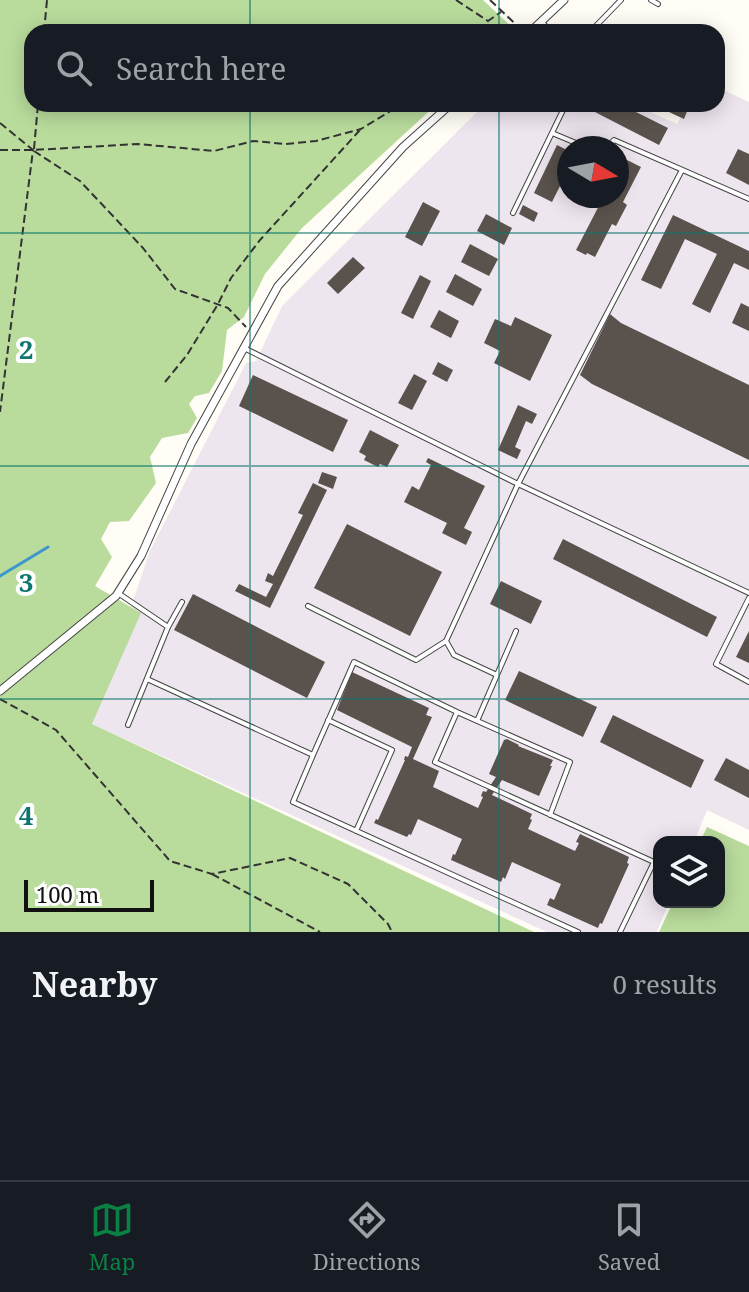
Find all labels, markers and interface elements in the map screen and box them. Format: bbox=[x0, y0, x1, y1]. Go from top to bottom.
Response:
search box bbox=[24, 24, 725, 112]
icon: search bbox=[52, 46, 96, 90]
text: Search here bbox=[116, 48, 286, 89]
north arrow bbox=[557, 136, 629, 208]
text: 2 bbox=[19, 331, 33, 367]
text: 3 bbox=[19, 564, 33, 600]
text: 4 bbox=[19, 797, 34, 833]
map controls bbox=[653, 836, 725, 908]
button: layers bbox=[653, 836, 725, 908]
scale bar bbox=[24, 876, 154, 912]
text: 100 m bbox=[36, 879, 99, 909]
text: Nearby bbox=[32, 961, 158, 1007]
text: 0 results bbox=[612, 966, 717, 1002]
tab: Map bbox=[89, 1198, 135, 1276]
tab: Directions bbox=[313, 1198, 420, 1276]
tab: Saved bbox=[598, 1198, 660, 1276]

